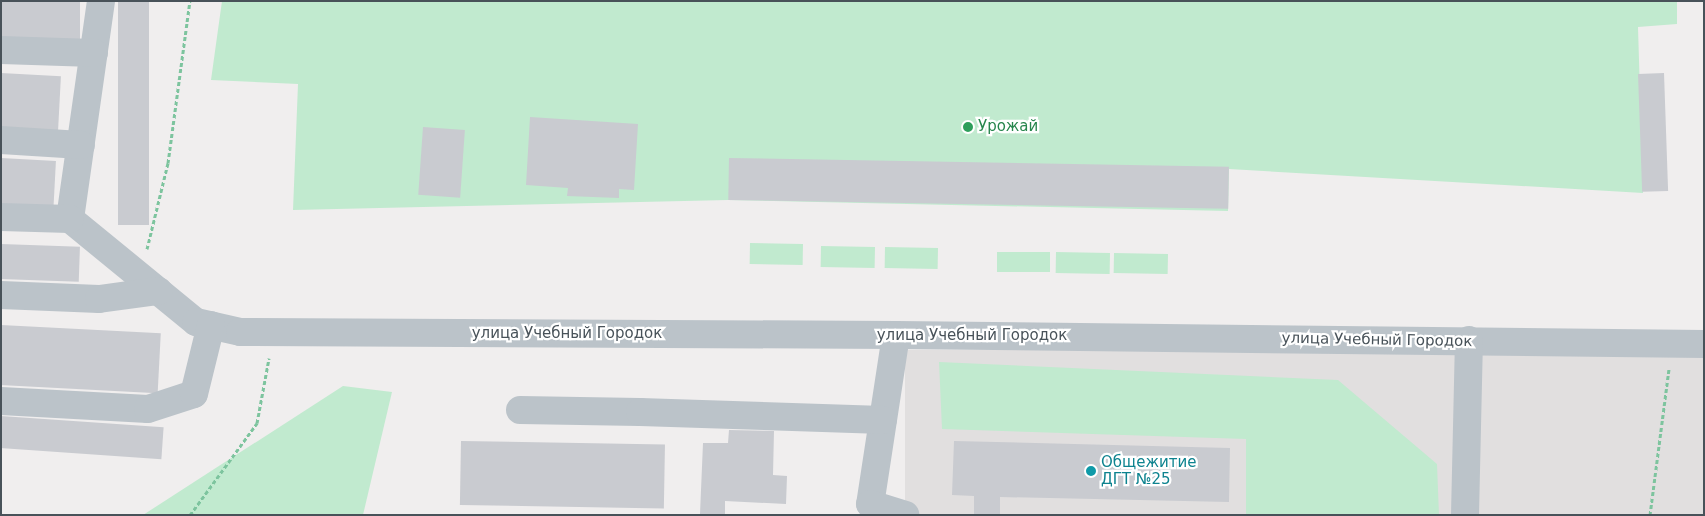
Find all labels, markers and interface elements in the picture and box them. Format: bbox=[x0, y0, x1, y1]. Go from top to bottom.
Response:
place label: Урожай bbox=[978, 118, 1038, 136]
marker: Урожай bbox=[962, 121, 974, 133]
street label: улица Учебный Городок bbox=[472, 325, 662, 343]
street label: улица Учебный Городок bbox=[877, 327, 1067, 345]
street label: улица Учебный Городок bbox=[1282, 329, 1472, 351]
place label: Общежитие ДГТ №25 bbox=[1101, 453, 1196, 488]
marker: Общежитие ДГТ №25 bbox=[1085, 465, 1097, 477]

